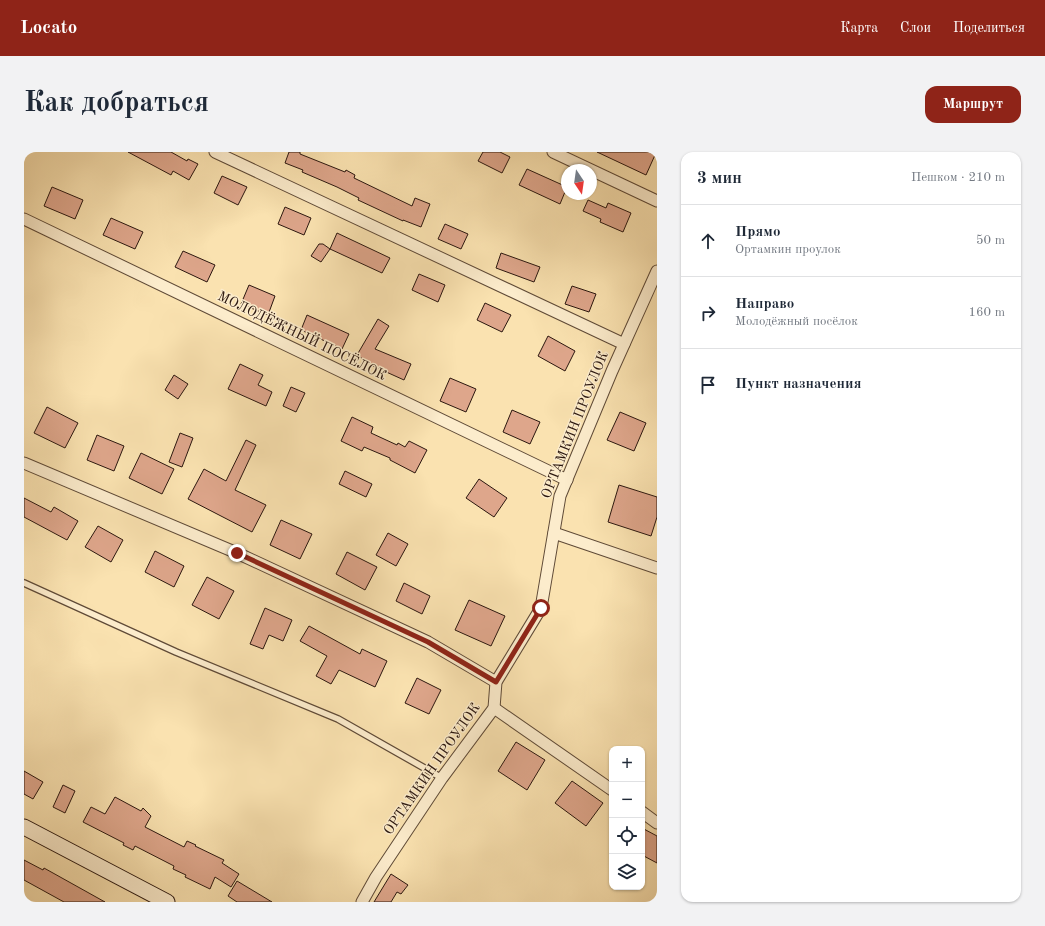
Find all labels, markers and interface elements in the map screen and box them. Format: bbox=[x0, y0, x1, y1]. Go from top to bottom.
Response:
text: Locato bbox=[20, 19, 77, 38]
text: Карта bbox=[840, 21, 878, 35]
text: Слои bbox=[900, 21, 931, 35]
text: Поделиться bbox=[953, 21, 1025, 35]
button: Маршрут bbox=[925, 86, 1021, 123]
text: Как добраться bbox=[24, 90, 209, 118]
north arrow bbox=[561, 164, 597, 200]
text: 3 мин bbox=[697, 170, 742, 187]
text: Пешком · 210 m bbox=[911, 171, 1005, 184]
text: Прямо bbox=[735, 225, 781, 240]
icon: ahead bbox=[697, 230, 719, 252]
text: 50 m bbox=[976, 234, 1005, 247]
text: Ортамкин проулок bbox=[735, 243, 841, 256]
street label: МОЛОДЁЖНЫЙ ПОСЁЛОК bbox=[215, 285, 390, 383]
text: Направо bbox=[735, 297, 794, 312]
icon: right bbox=[697, 302, 719, 324]
text: 160 m bbox=[968, 306, 1005, 319]
text: Молодёжный посёлок bbox=[735, 315, 858, 328]
street label: ОРТАМКИН ПРОУЛОК bbox=[539, 349, 611, 501]
icon: arrive bbox=[697, 374, 719, 396]
text: Пункт назначения bbox=[735, 377, 862, 392]
route end bbox=[228, 544, 246, 562]
route start bbox=[532, 599, 550, 617]
street label: ОРТАМКИН ПРОУЛОК bbox=[381, 701, 483, 837]
map controls bbox=[609, 746, 645, 890]
button: + bbox=[609, 746, 645, 782]
button: − bbox=[609, 782, 645, 818]
button: locate bbox=[609, 818, 645, 854]
button: layers bbox=[609, 854, 645, 890]

